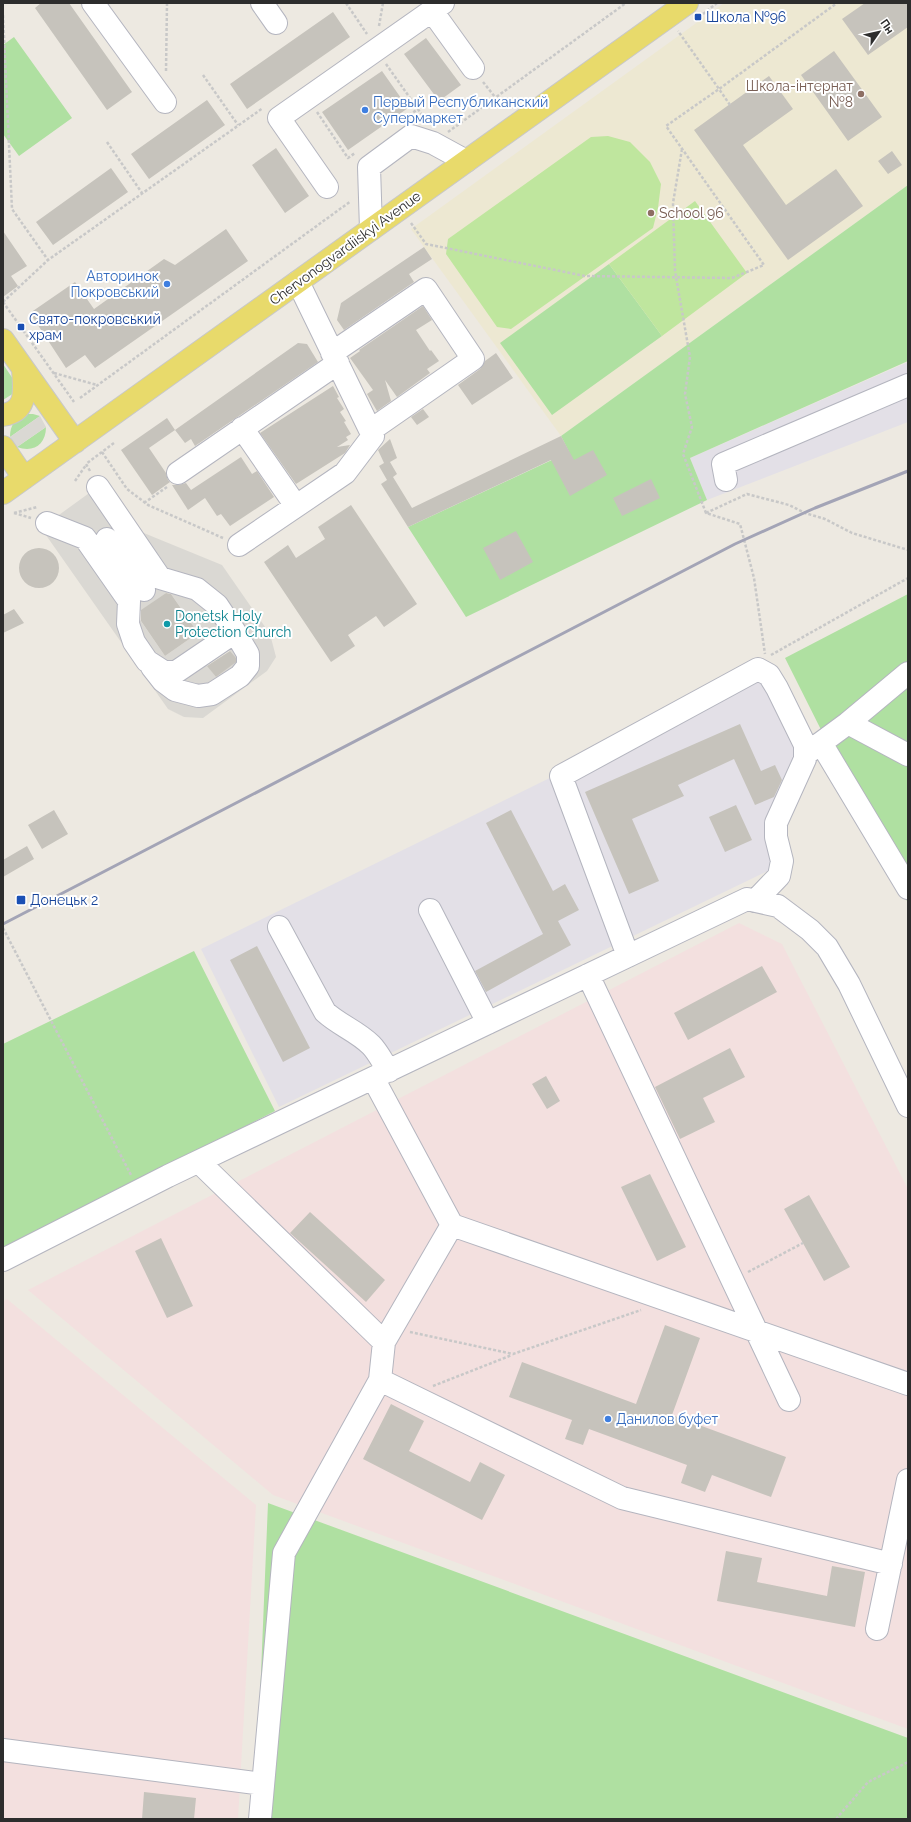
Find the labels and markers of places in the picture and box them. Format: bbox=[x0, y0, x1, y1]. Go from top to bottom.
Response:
place label: Школа №96 bbox=[706, 9, 786, 25]
marker: Школа №96 bbox=[693, 12, 703, 22]
place label: Школа-інтернат №8 bbox=[746, 78, 853, 110]
marker: Школа-інтернат №8 bbox=[856, 89, 866, 99]
place label: Первый Республиканский Супермаркет bbox=[373, 94, 548, 126]
marker: Первый Республиканский Супермаркет bbox=[360, 105, 370, 115]
place label: School 96 bbox=[659, 205, 724, 221]
marker: School 96 bbox=[646, 208, 656, 218]
place label: Авторинок Покровський bbox=[71, 268, 159, 300]
marker: Авторинок Покровський bbox=[162, 279, 172, 289]
place label: Свято-покровський храм bbox=[29, 311, 161, 343]
marker: Свято-покровський храм bbox=[16, 322, 26, 332]
place label: Donetsk Holy Protection Church bbox=[175, 608, 292, 640]
marker: Donetsk Holy Protection Church bbox=[162, 619, 172, 629]
place label: Донецьк 2 bbox=[30, 892, 98, 908]
marker: Донецьк 2 bbox=[15, 894, 27, 906]
place label: Данилов буфет bbox=[616, 1411, 719, 1427]
marker: Данилов буфет bbox=[603, 1414, 613, 1424]

